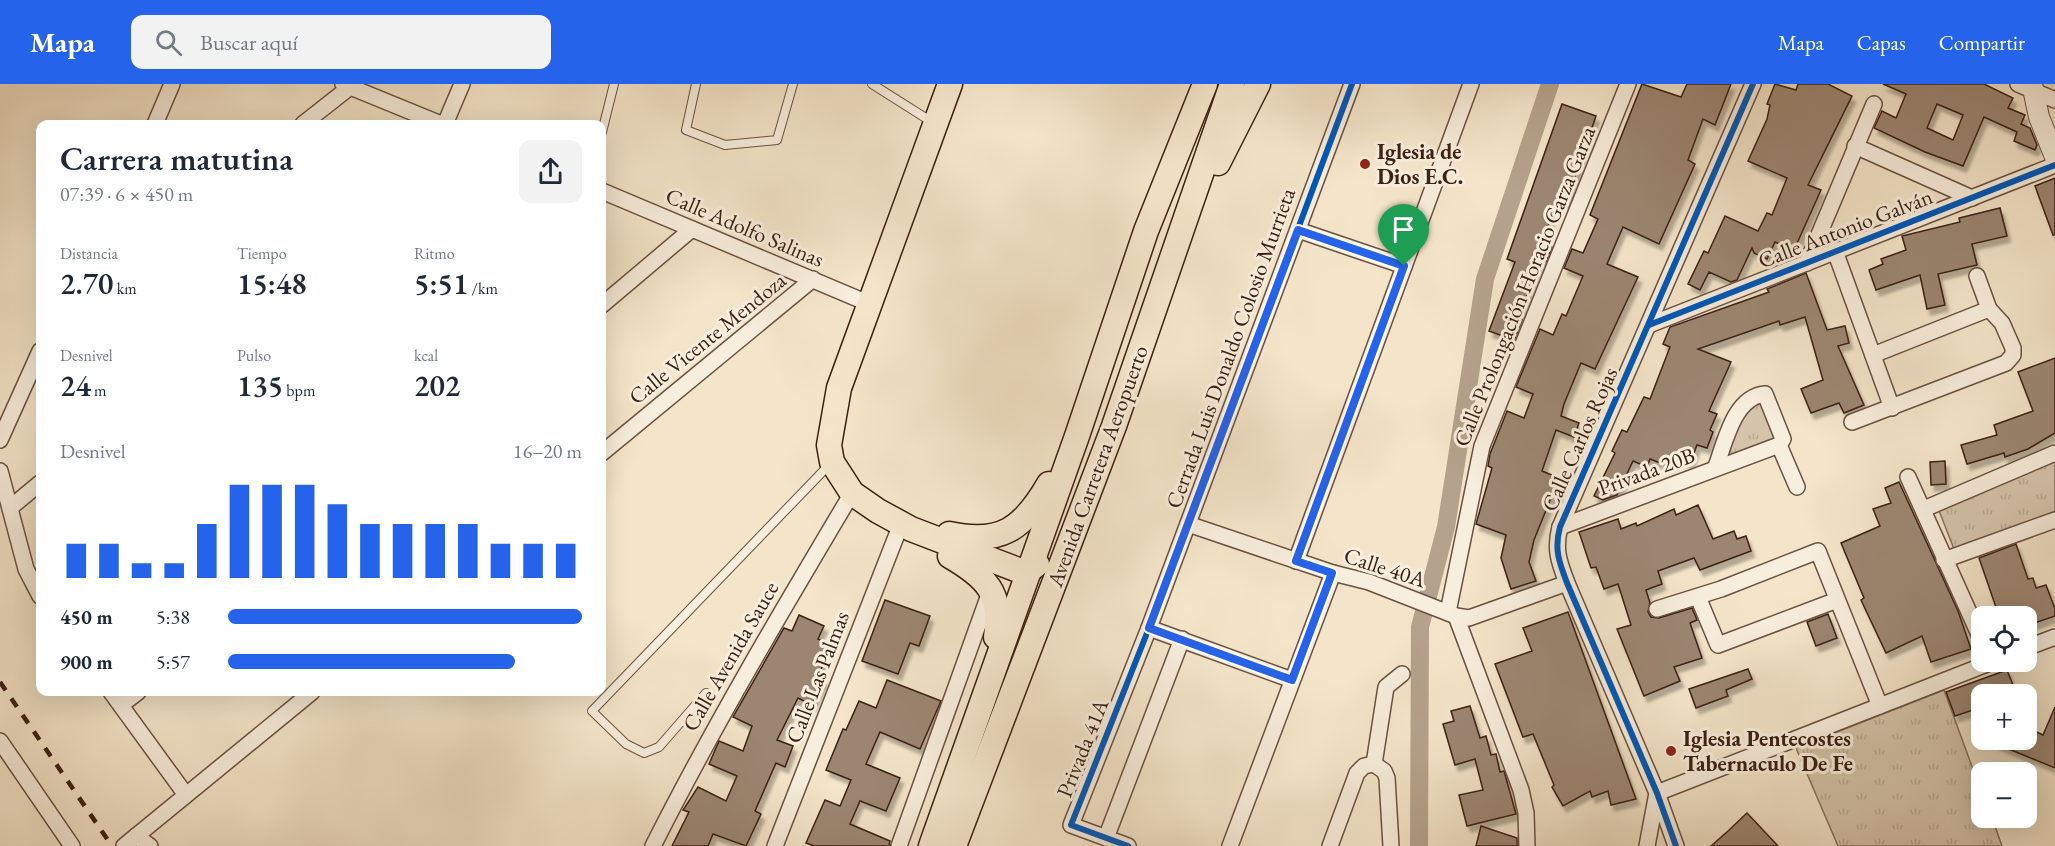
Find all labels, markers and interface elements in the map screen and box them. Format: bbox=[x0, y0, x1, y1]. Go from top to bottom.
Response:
search box bbox=[131, 15, 551, 69]
text: Mapa bbox=[30, 24, 95, 60]
icon: search bbox=[152, 26, 185, 59]
text: Buscar aquí bbox=[200, 28, 298, 57]
text: Mapa bbox=[1778, 29, 1824, 56]
text: Capas bbox=[1857, 29, 1906, 56]
text: Compartir bbox=[1939, 29, 2025, 56]
street label: Calle Prolongación Horacio Garza Garza bbox=[1447, 122, 1602, 451]
text: Carrera matutina bbox=[60, 137, 293, 180]
place label: Iglesia de Dios E.C. bbox=[1377, 137, 1463, 191]
button: share bbox=[519, 140, 582, 203]
marker: Iglesia de Dios E.C. bbox=[1358, 157, 1372, 171]
text: 07:39 · 6 × 450 m bbox=[60, 181, 193, 207]
street label: Calle Adolfo Salinas bbox=[661, 181, 828, 274]
street label: Calle Antonio Galván bbox=[1754, 182, 1937, 275]
street label: Cerrada Luis Donaldo Colosio Murrieta bbox=[1159, 184, 1302, 512]
pin bbox=[1378, 204, 1429, 266]
icon: arrive bbox=[1387, 213, 1420, 246]
text: Distancia bbox=[60, 243, 118, 264]
text: Tiempo bbox=[237, 243, 287, 264]
text: Ritmo bbox=[414, 243, 455, 264]
text: 2.70 bbox=[60, 264, 113, 303]
text: 15:48 bbox=[237, 264, 307, 303]
text: 5:51 bbox=[414, 264, 468, 303]
street label: Calle Vicente Mendoza bbox=[623, 266, 792, 411]
text: km bbox=[113, 278, 137, 299]
text: /km bbox=[468, 278, 498, 299]
street label: Avenida Carretera Aeropuerto bbox=[1040, 341, 1155, 592]
text: Desnivel bbox=[60, 345, 113, 366]
text: Pulso bbox=[237, 345, 271, 366]
text: kcal bbox=[414, 345, 438, 366]
street label: Calle Carlos Rojas bbox=[1535, 363, 1624, 516]
text: 24 bbox=[60, 366, 91, 405]
text: 135 bbox=[237, 366, 283, 405]
text: 202 bbox=[414, 366, 460, 405]
text: m bbox=[91, 380, 106, 401]
text: bpm bbox=[283, 380, 315, 401]
text: Desnivel bbox=[60, 438, 126, 464]
text: 16–20 m bbox=[513, 438, 582, 464]
street label: Privada 20B bbox=[1594, 440, 1699, 502]
street label: Calle 40A bbox=[1340, 541, 1430, 595]
street label: Calle Avenida Sauce bbox=[676, 576, 785, 736]
text: 450 m bbox=[60, 604, 113, 630]
text: 5:38 bbox=[156, 604, 190, 630]
map controls bbox=[1971, 606, 2037, 828]
button: locate bbox=[1971, 606, 2037, 672]
street label: Calle Las Palmas bbox=[779, 607, 856, 747]
text: 900 m bbox=[60, 649, 113, 675]
text: 5:57 bbox=[156, 649, 190, 675]
button: + bbox=[1971, 684, 2037, 750]
street label: Privada 41A bbox=[1050, 694, 1116, 802]
place label: Iglesia Pentecostes Tabernaculo De Fe bbox=[1683, 724, 1853, 778]
marker: Iglesia Pentecostes Tabernaculo De Fe bbox=[1664, 744, 1678, 758]
button: − bbox=[1971, 762, 2037, 828]

